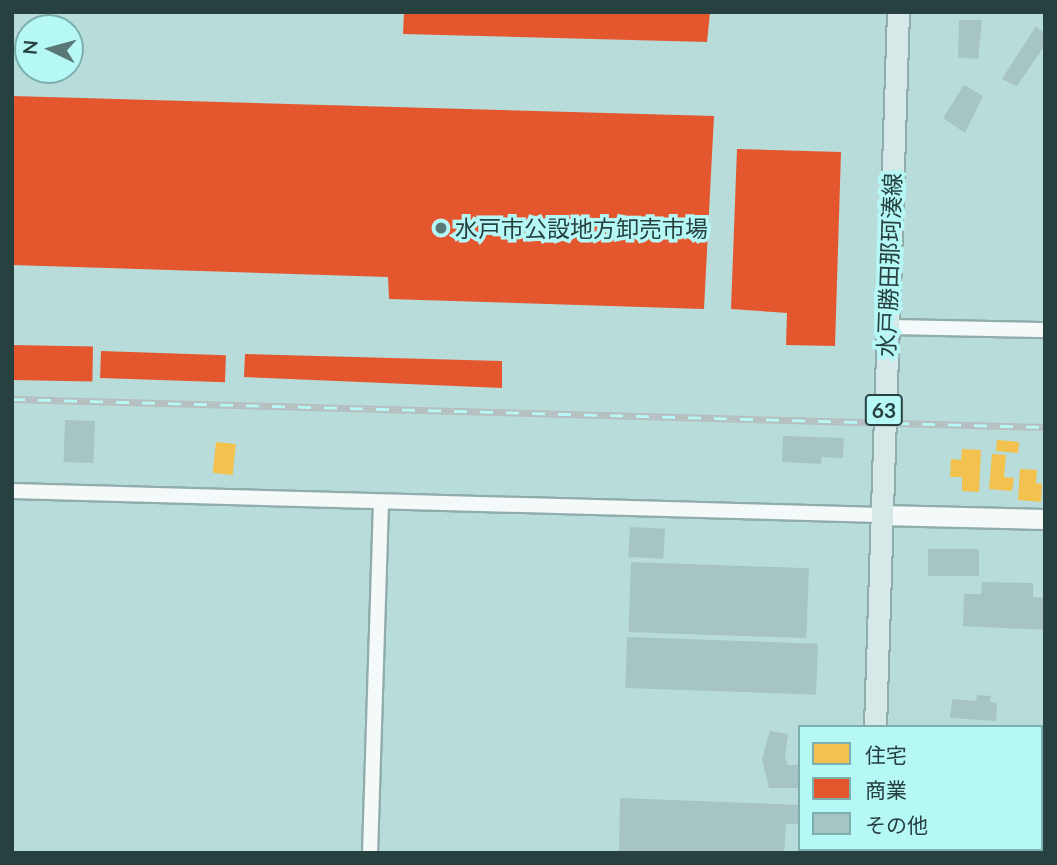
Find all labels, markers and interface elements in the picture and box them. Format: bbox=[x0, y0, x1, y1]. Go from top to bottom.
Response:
north arrow bbox=[14, 14, 84, 84]
text: N bbox=[17, 39, 42, 56]
street label: 水戸勝田那珂湊線 bbox=[872, 173, 906, 357]
place label: 水戸市公設地方卸売市場 bbox=[455, 214, 708, 242]
marker: 水戸市公設地方卸売市場 bbox=[433, 220, 449, 236]
road number: 63 bbox=[865, 392, 903, 428]
legend bbox=[798, 725, 1043, 851]
text: 住宅 bbox=[865, 742, 907, 767]
text: 商業 bbox=[865, 777, 907, 802]
text: その他 bbox=[865, 812, 928, 837]

